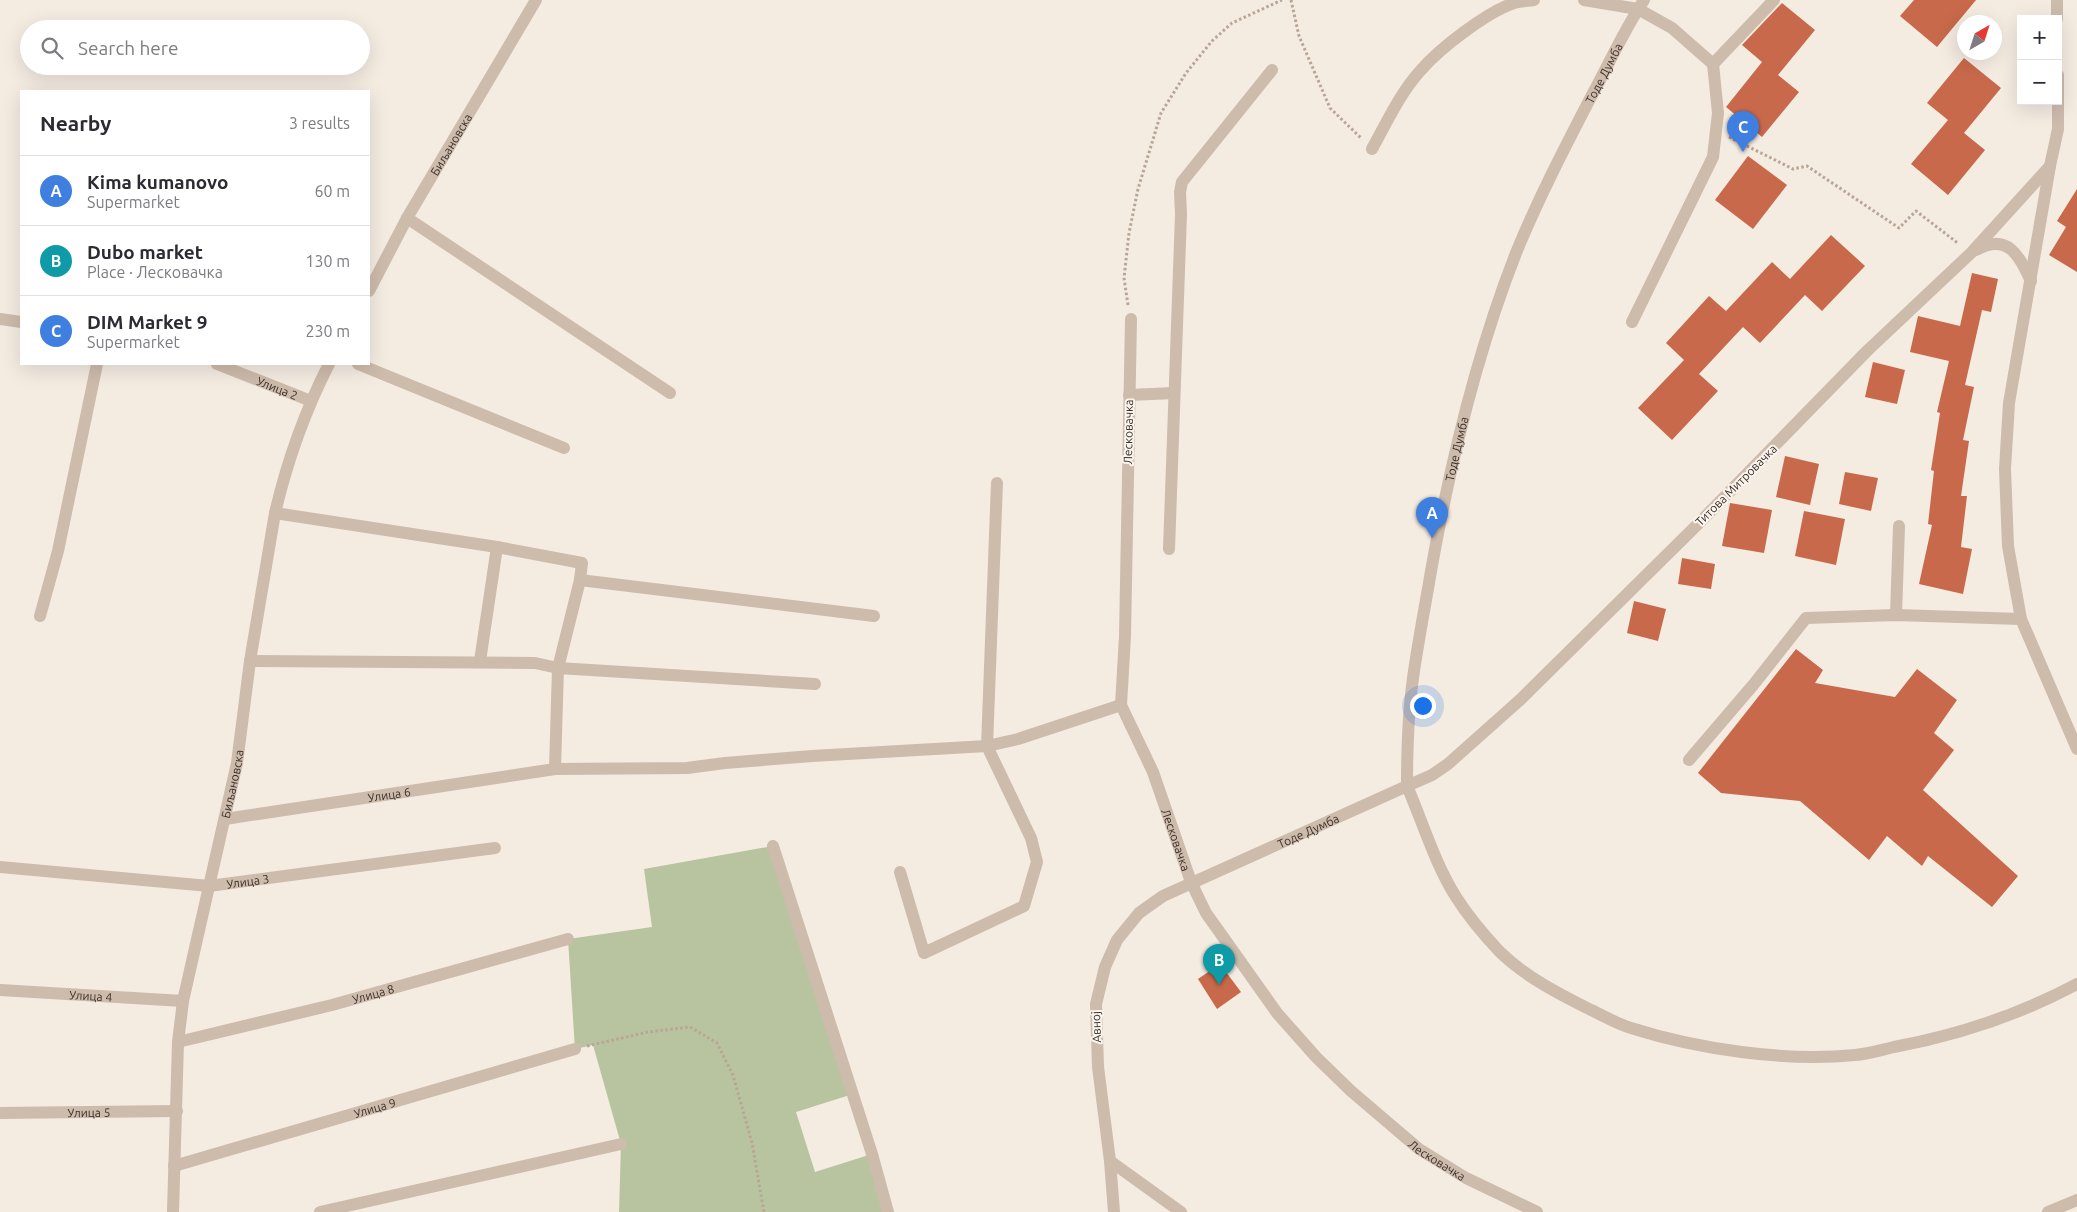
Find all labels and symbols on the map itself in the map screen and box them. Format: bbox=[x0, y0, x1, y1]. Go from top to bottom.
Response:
north arrow bbox=[1957, 15, 2002, 60]
street label: Тоде Думба bbox=[1582, 41, 1624, 105]
street label: Биљановска bbox=[427, 111, 474, 177]
pin: C bbox=[1727, 111, 1759, 152]
street label: Улица 2 bbox=[255, 374, 300, 402]
street label: Лесковачка bbox=[1121, 399, 1135, 465]
street label: Тоде Думба bbox=[1442, 415, 1470, 482]
street label: Титова Митровачка bbox=[1693, 442, 1779, 528]
pin: A bbox=[1416, 497, 1448, 538]
your location bbox=[1410, 693, 1436, 719]
street label: Биљановска bbox=[218, 749, 245, 819]
street label: Улица 6 bbox=[367, 784, 412, 804]
street label: Лесковачка bbox=[1160, 807, 1193, 872]
street label: Тоде Думба bbox=[1275, 811, 1341, 850]
street label: Улица 3 bbox=[226, 872, 270, 890]
pin: B bbox=[1203, 944, 1235, 985]
street label: Улица 8 bbox=[351, 981, 396, 1006]
street label: Улица 4 bbox=[69, 988, 113, 1003]
street label: Авној bbox=[1089, 1011, 1103, 1043]
street label: Улица 9 bbox=[352, 1095, 397, 1120]
street label: Улица 5 bbox=[67, 1105, 111, 1119]
street label: Лесковачка bbox=[1406, 1137, 1468, 1183]

